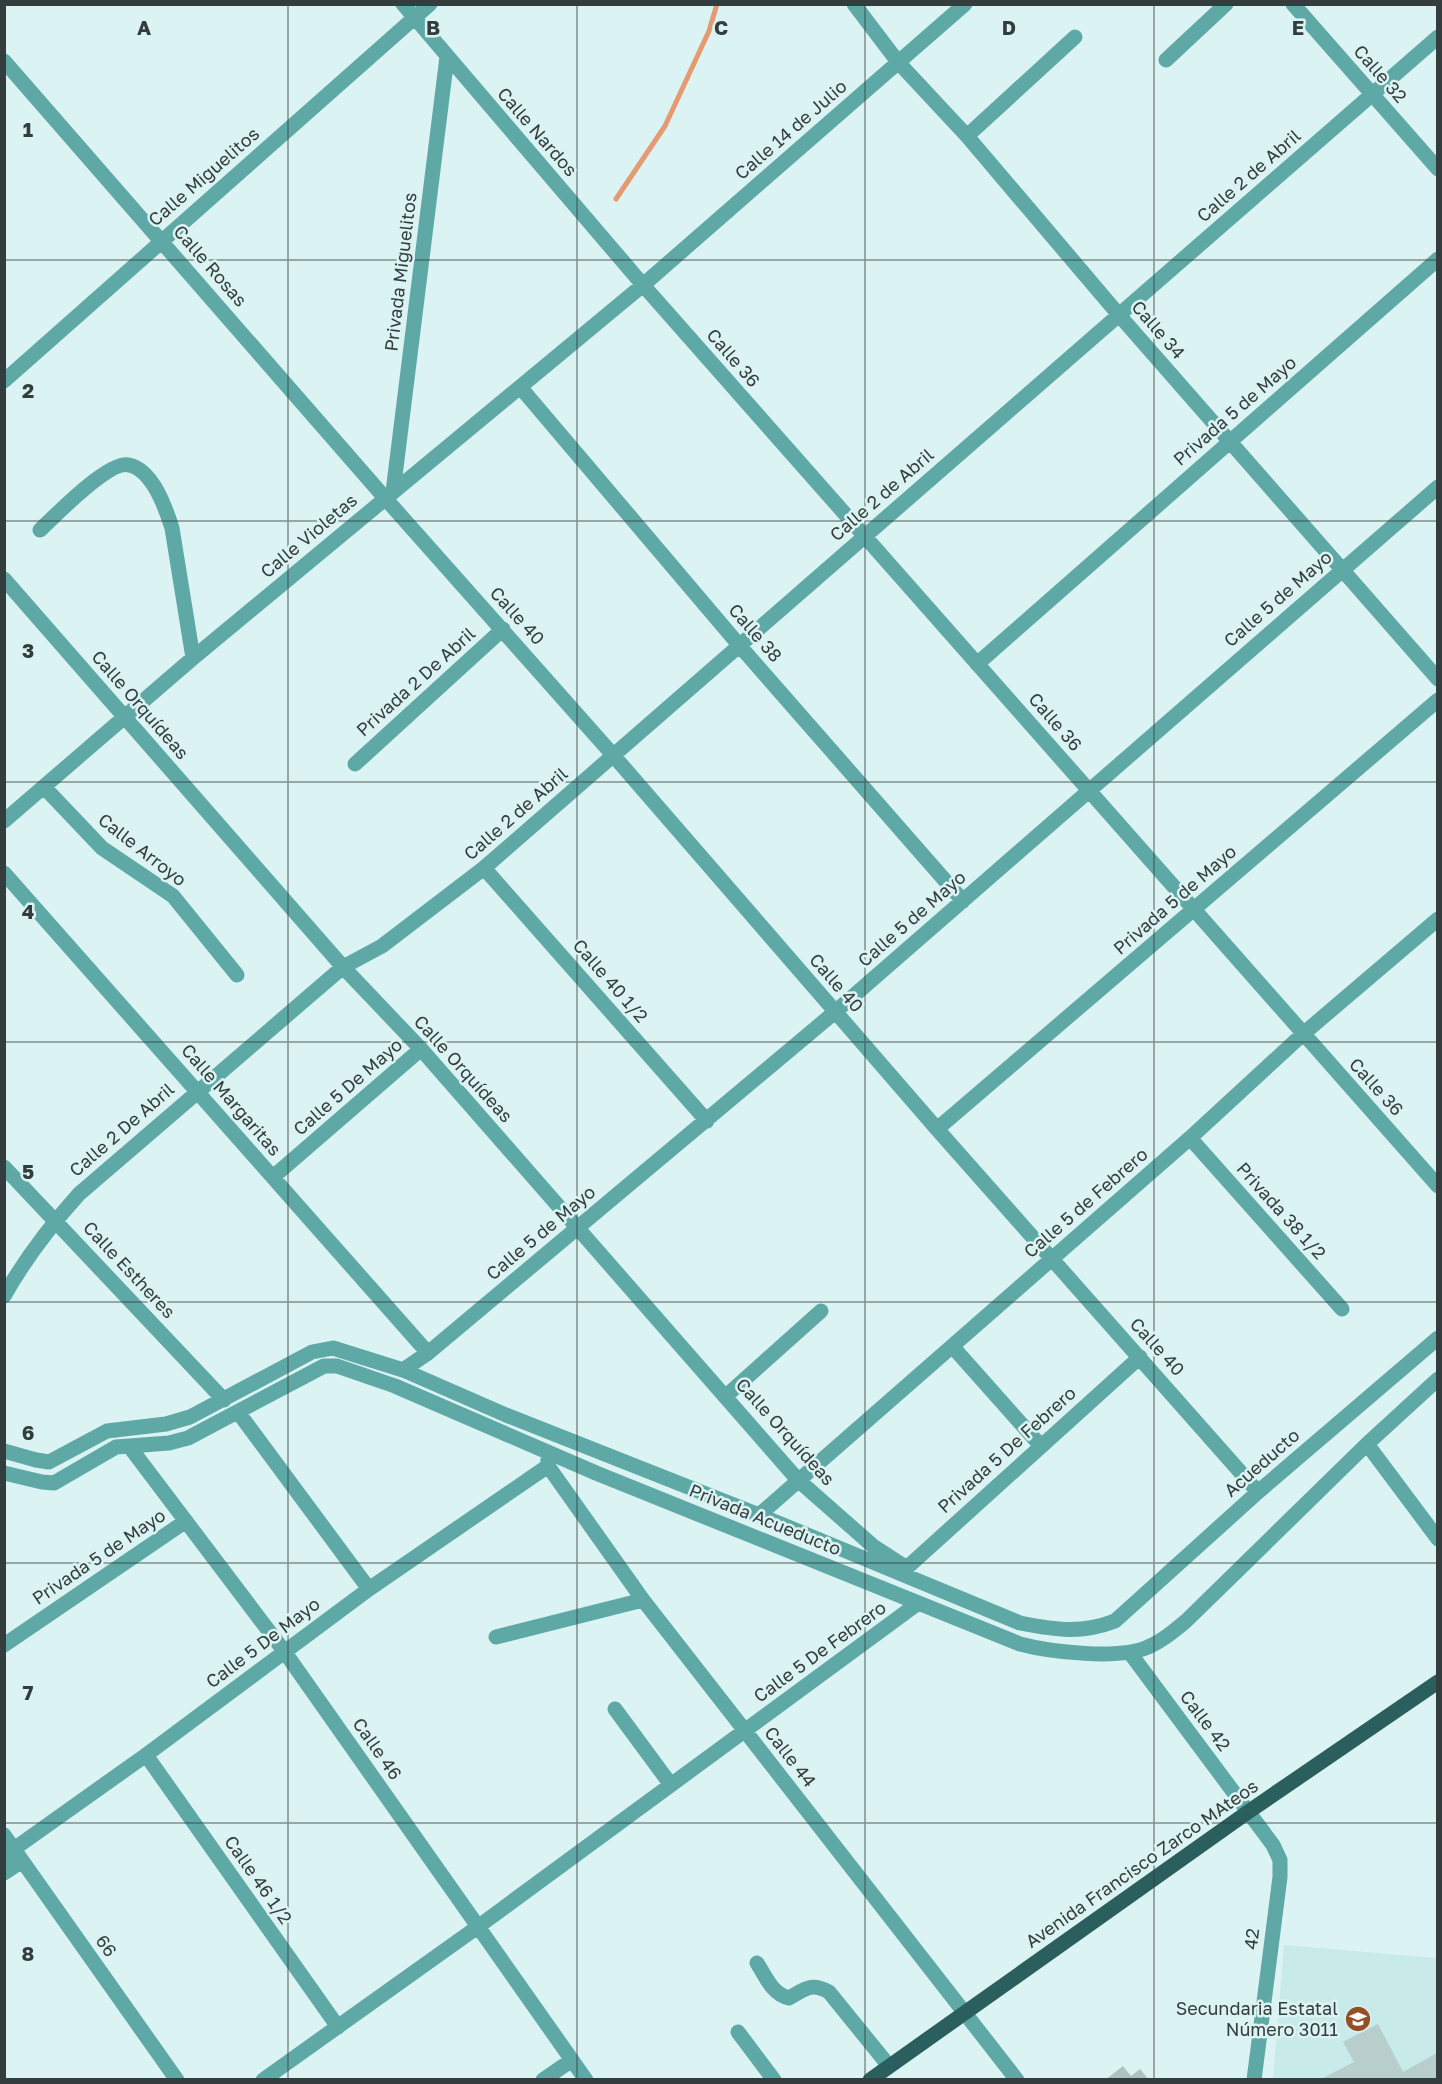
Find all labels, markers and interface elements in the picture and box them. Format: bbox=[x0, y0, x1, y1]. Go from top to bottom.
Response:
text: A bbox=[137, 15, 151, 39]
text: B bbox=[426, 15, 440, 39]
text: C bbox=[714, 15, 728, 39]
text: D bbox=[1002, 15, 1016, 39]
text: E bbox=[1292, 15, 1304, 39]
street label: Calle 32 bbox=[1350, 40, 1412, 107]
street label: Calle 14 de Julio bbox=[730, 75, 851, 184]
street label: Calle Nardos bbox=[493, 82, 582, 180]
text: 1 bbox=[23, 117, 33, 141]
street label: Calle Miguelitos bbox=[143, 122, 263, 230]
street label: Calle 2 de Abril bbox=[1192, 124, 1305, 226]
street label: Privada Miguelitos bbox=[379, 191, 421, 353]
street label: Calle Rosas bbox=[169, 220, 252, 311]
street label: Calle 34 bbox=[1127, 296, 1190, 363]
street label: Calle 36 bbox=[702, 324, 765, 391]
street label: Privada 5 de Mayo bbox=[1168, 351, 1300, 470]
text: 2 bbox=[22, 378, 34, 402]
street label: Calle 2 de Abril bbox=[825, 443, 938, 545]
street label: Calle Violetas bbox=[256, 488, 361, 582]
street label: Calle 5 de Mayo bbox=[1219, 546, 1336, 651]
street label: Calle 40 bbox=[486, 582, 550, 649]
street label: Calle 38 bbox=[724, 599, 787, 666]
street label: Privada 2 De Abril bbox=[351, 622, 479, 740]
text: 3 bbox=[22, 638, 34, 662]
street label: Calle Orquídeas bbox=[88, 645, 194, 763]
street label: Calle 36 bbox=[1024, 688, 1087, 755]
street label: Calle 2 de Abril bbox=[459, 762, 572, 864]
street label: Calle Arroyo bbox=[94, 808, 191, 890]
street label: Privada 5 de Mayo bbox=[1108, 840, 1240, 959]
street label: Calle 5 de Mayo bbox=[853, 866, 970, 971]
text: 4 bbox=[22, 899, 34, 923]
street label: Calle 40 1/2 bbox=[569, 934, 653, 1026]
street label: Calle 40 bbox=[805, 948, 868, 1016]
street label: Calle Orquídeas bbox=[410, 1010, 518, 1127]
street label: Calle 5 De Mayo bbox=[288, 1033, 406, 1139]
street label: Calle Margaritas bbox=[177, 1039, 286, 1160]
street label: Calle 36 bbox=[1345, 1053, 1408, 1120]
street label: Calle 2 De Abril bbox=[64, 1078, 179, 1181]
street label: Calle 5 de Febrero bbox=[1019, 1143, 1152, 1262]
street label: Privada 38 1/2 bbox=[1232, 1157, 1331, 1263]
text: 5 bbox=[22, 1159, 34, 1183]
street label: Calle 5 de Mayo bbox=[481, 1180, 599, 1284]
street label: Calle Estheres bbox=[79, 1216, 180, 1322]
street label: Calle 40 bbox=[1126, 1313, 1190, 1380]
street label: Calle Orquídeas bbox=[732, 1373, 840, 1490]
street label: Privada 5 De Febrero bbox=[933, 1381, 1080, 1517]
text: 6 bbox=[22, 1420, 34, 1444]
street label: Acueducto bbox=[1219, 1424, 1304, 1501]
street label: Privada Acueducto bbox=[686, 1479, 845, 1560]
street label: Privada 5 de Mayo bbox=[28, 1503, 169, 1609]
street label: Calle 5 De Mayo bbox=[201, 1592, 324, 1692]
street label: Calle 5 De Febrero bbox=[749, 1596, 890, 1707]
text: 7 bbox=[23, 1680, 34, 1704]
street label: Calle 42 bbox=[1176, 1686, 1236, 1755]
street label: Calle 46 bbox=[349, 1713, 407, 1784]
street label: Calle 44 bbox=[760, 1722, 821, 1791]
street label: Avenida Francisco Zarco MAteos bbox=[1021, 1774, 1262, 1952]
street label: Calle 46 1/2 bbox=[220, 1831, 297, 1928]
street label: 42 bbox=[1239, 1927, 1263, 1951]
street label: 66 bbox=[92, 1930, 122, 1961]
text: 8 bbox=[22, 1941, 34, 1965]
place label: Secundaria Estatal Número 3011 bbox=[1176, 1997, 1338, 2040]
school or university icon: Secundaria Estatal Número 3011 bbox=[1343, 2004, 1373, 2034]

